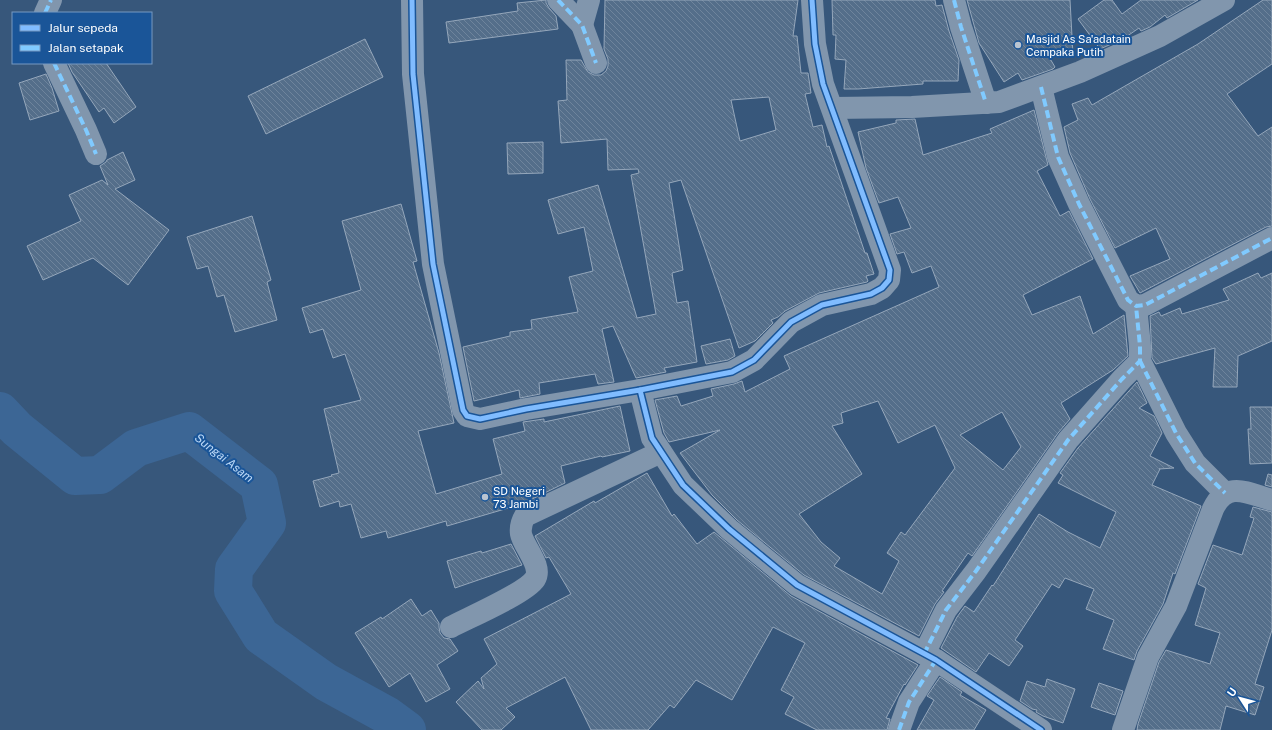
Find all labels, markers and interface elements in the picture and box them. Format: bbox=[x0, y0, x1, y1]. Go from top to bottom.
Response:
legend bbox=[12, 12, 152, 64]
text: Jalur sepeda bbox=[48, 21, 118, 35]
place label: Masjid As Sa'adatain Cempaka Putih bbox=[1026, 33, 1131, 58]
marker: Masjid As Sa'adatain Cempaka Putih bbox=[1013, 40, 1023, 50]
text: Jalan setapak bbox=[48, 41, 124, 55]
water label: Sungai Asam bbox=[192, 431, 256, 485]
place label: SD Negeri 73 Jambi bbox=[493, 485, 545, 510]
marker: SD Negeri 73 Jambi bbox=[480, 492, 490, 502]
north arrow bbox=[1220, 678, 1260, 718]
text: U bbox=[1225, 685, 1239, 699]

